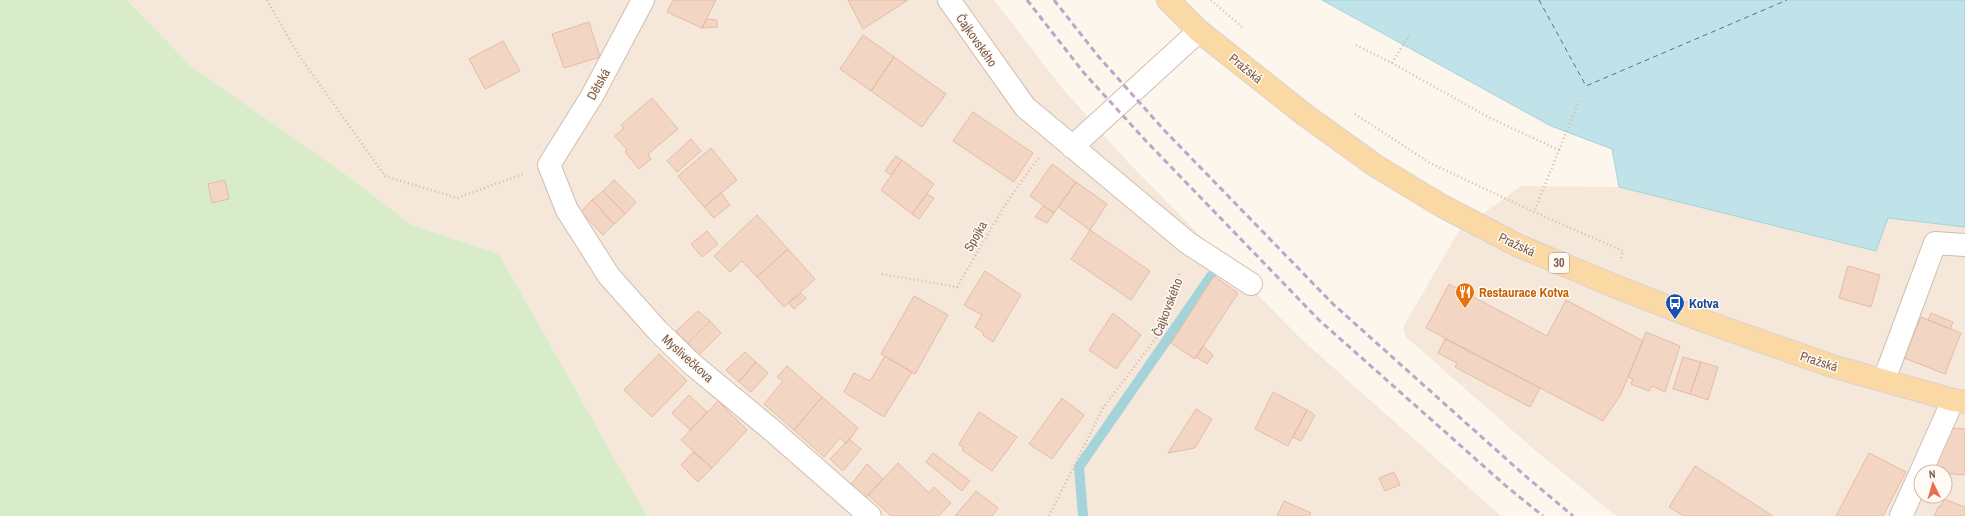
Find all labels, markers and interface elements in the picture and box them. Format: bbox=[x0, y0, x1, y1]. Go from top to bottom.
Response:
street label: Čajkovského bbox=[952, 10, 1001, 70]
street label: Pražská bbox=[1225, 50, 1266, 87]
street label: Dětská bbox=[583, 66, 614, 103]
street label: Spojka bbox=[960, 218, 991, 255]
street label: Pražská bbox=[1496, 229, 1538, 260]
road number: 30 bbox=[1549, 253, 1569, 273]
street label: Čajkovského bbox=[1149, 276, 1186, 339]
restaurant icon: Restaurace Kotva bbox=[1454, 281, 1476, 309]
place label: Restaurace Kotva bbox=[1479, 284, 1569, 301]
bus stop icon: Kotva bbox=[1664, 292, 1686, 320]
place label: Kotva bbox=[1689, 295, 1719, 312]
street label: Myslivečkova bbox=[658, 331, 717, 386]
street label: Pražská bbox=[1798, 347, 1840, 376]
north arrow bbox=[1913, 464, 1953, 504]
text: N bbox=[1928, 467, 1936, 481]

